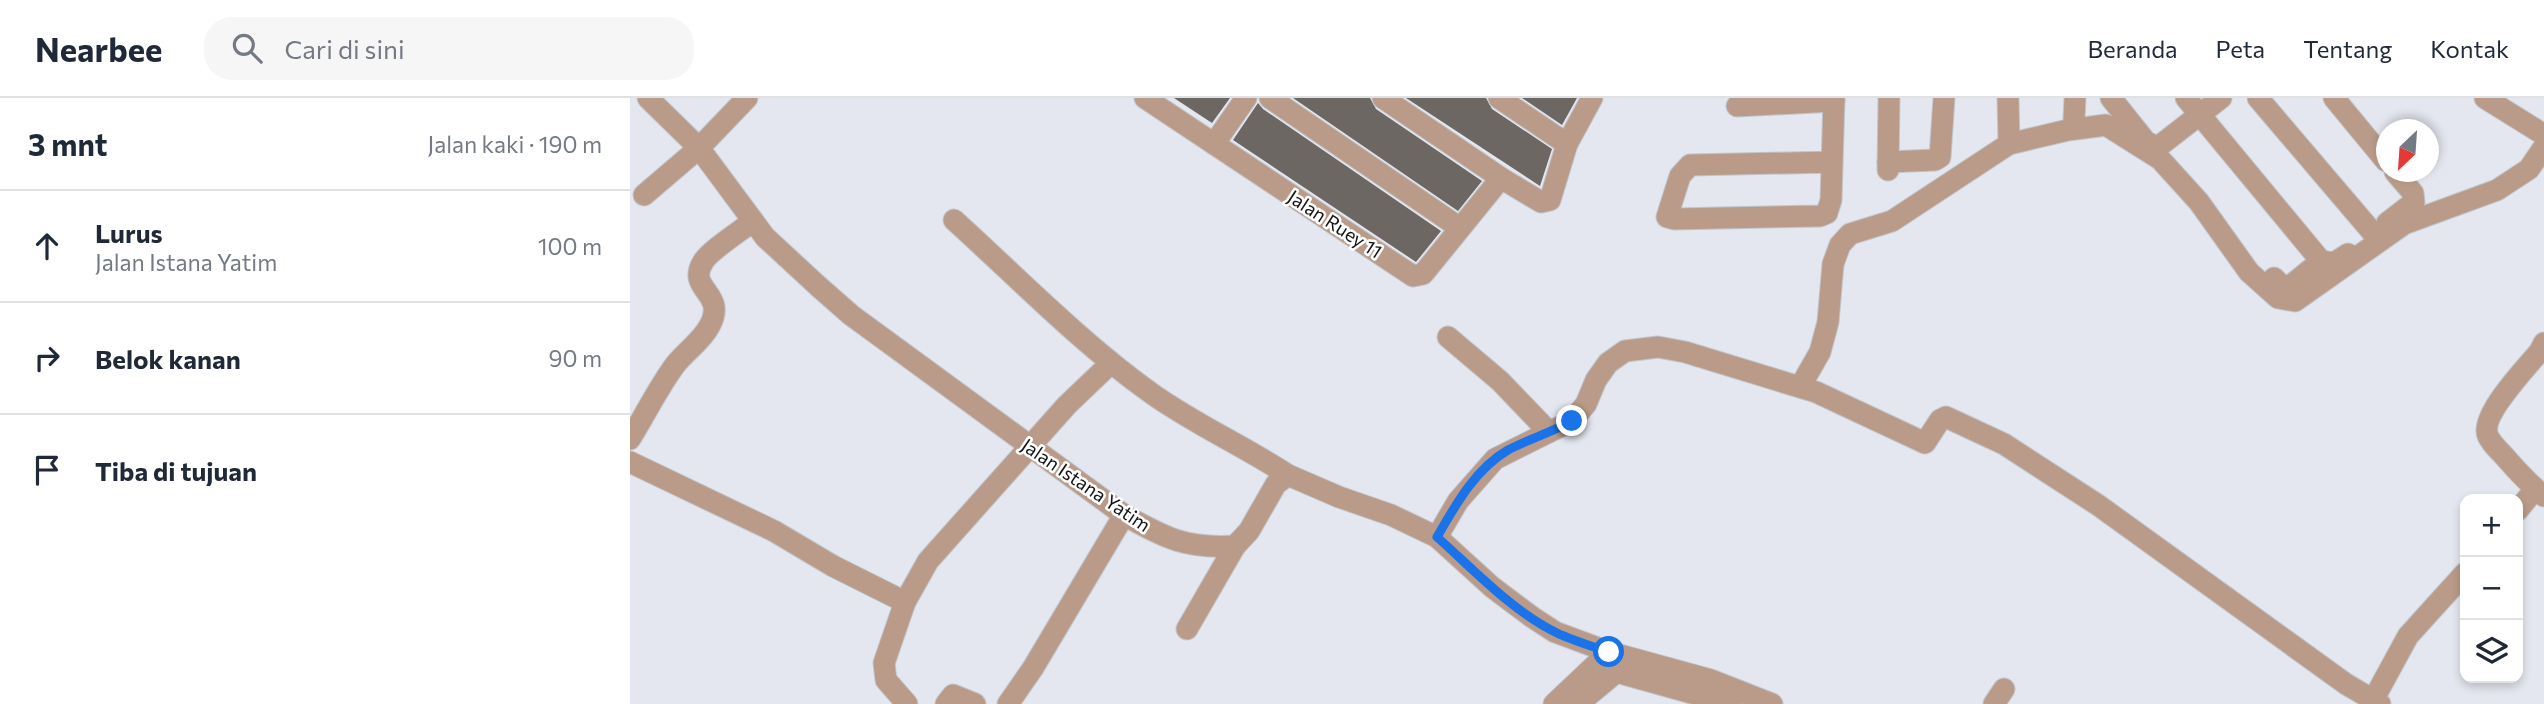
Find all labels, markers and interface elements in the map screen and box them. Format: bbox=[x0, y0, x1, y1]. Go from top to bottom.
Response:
search box bbox=[204, 17, 694, 80]
text: Nearbee bbox=[35, 28, 162, 69]
icon: search bbox=[228, 29, 266, 67]
text: Cari di sini bbox=[284, 33, 405, 64]
text: Beranda bbox=[2087, 34, 2178, 63]
text: Peta bbox=[2216, 34, 2265, 63]
text: Tentang bbox=[2303, 34, 2392, 63]
text: Kontak bbox=[2430, 34, 2509, 63]
north arrow bbox=[2376, 119, 2439, 182]
text: 3 mnt bbox=[28, 125, 107, 162]
text: Jalan kaki · 190 m bbox=[427, 130, 602, 158]
street label: Jalan Ruey 11 bbox=[1284, 185, 1387, 262]
text: Lurus bbox=[95, 217, 163, 248]
icon: ahead bbox=[28, 227, 66, 265]
text: 100 m bbox=[538, 232, 602, 260]
text: Jalan Istana Yatim bbox=[95, 248, 277, 276]
icon: right bbox=[28, 339, 66, 377]
text: Belok kanan bbox=[95, 343, 241, 374]
text: 90 m bbox=[549, 344, 602, 372]
route end bbox=[1556, 405, 1587, 436]
street label: Jalan Istana Yatim bbox=[1017, 433, 1155, 536]
icon: arrive bbox=[28, 451, 66, 489]
text: Tiba di tujuan bbox=[95, 455, 257, 486]
map controls bbox=[2460, 494, 2523, 683]
button: + bbox=[2460, 494, 2523, 557]
button: − bbox=[2460, 557, 2523, 620]
button: layers bbox=[2460, 620, 2523, 683]
route start bbox=[1593, 636, 1624, 667]

